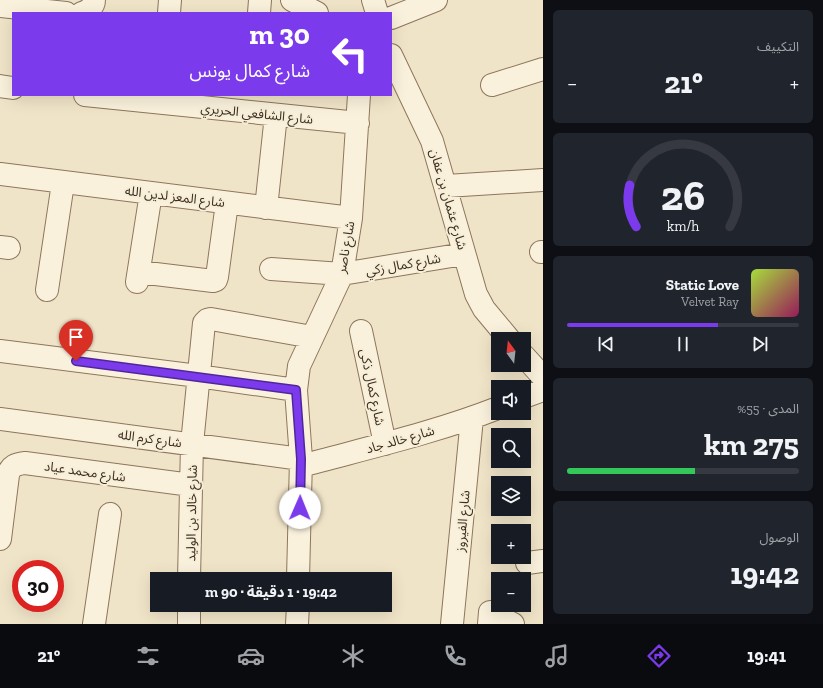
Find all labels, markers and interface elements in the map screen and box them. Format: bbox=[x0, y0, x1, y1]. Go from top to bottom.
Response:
text: 30 m bbox=[249, 18, 310, 51]
icon: left bbox=[324, 28, 376, 80]
text: التكييف bbox=[757, 39, 799, 54]
text: شارع كمال يونس bbox=[190, 60, 310, 82]
text: 21° bbox=[664, 65, 703, 101]
text: − bbox=[567, 70, 577, 97]
text: + bbox=[790, 70, 799, 97]
street label: شارع الشافعي الحريري bbox=[200, 100, 314, 130]
street label: شارع عثمان بن عفان bbox=[424, 147, 470, 252]
text: 26 bbox=[661, 171, 705, 221]
street label: شارع المعز لدين الله bbox=[124, 183, 226, 213]
text: km/h bbox=[667, 218, 699, 235]
street label: شارع ناصر bbox=[333, 220, 360, 276]
street label: شارع كمال زكي bbox=[364, 250, 442, 281]
text: Static Love bbox=[666, 276, 739, 294]
text: Velvet Ray bbox=[681, 294, 739, 309]
pin bbox=[59, 320, 93, 361]
icon: arrive bbox=[65, 326, 87, 348]
north arrow bbox=[491, 332, 531, 372]
map controls bbox=[491, 332, 531, 612]
icon: previous bbox=[595, 333, 617, 355]
icon: pause bbox=[672, 333, 694, 355]
icon: next bbox=[749, 333, 771, 355]
street label: شارع كمال ذكى bbox=[354, 347, 388, 427]
button: sound bbox=[491, 380, 531, 420]
text: المدى · 55% bbox=[737, 401, 799, 416]
street label: شارع خالد جاد bbox=[364, 423, 437, 459]
street label: شارع كرم الله bbox=[117, 427, 183, 453]
text: 275 km bbox=[704, 427, 799, 463]
button: search bbox=[491, 428, 531, 468]
street label: شارع محمد عياد bbox=[43, 458, 127, 488]
street label: شارع خالد بن الوليد bbox=[183, 465, 203, 562]
button: layers bbox=[491, 476, 531, 516]
position arrow bbox=[279, 487, 321, 529]
street label: شارع الفيروز bbox=[452, 490, 476, 554]
button: + bbox=[491, 524, 531, 564]
text: الوصول bbox=[759, 530, 799, 545]
text: 19:42 bbox=[730, 556, 799, 592]
speed limit sign: 30 bbox=[12, 560, 64, 612]
button: − bbox=[491, 572, 531, 612]
text: 19:42 · 1 دقيقة · 90 m bbox=[205, 583, 337, 601]
icon: filters bbox=[134, 642, 162, 670]
icon: car bbox=[237, 642, 265, 670]
icon: climate bbox=[339, 642, 367, 670]
icon: phone bbox=[441, 642, 469, 670]
icon: music bbox=[543, 642, 571, 670]
icon: directions bbox=[645, 642, 673, 670]
text: 21° bbox=[37, 645, 60, 667]
text: 19:41 bbox=[747, 645, 786, 667]

